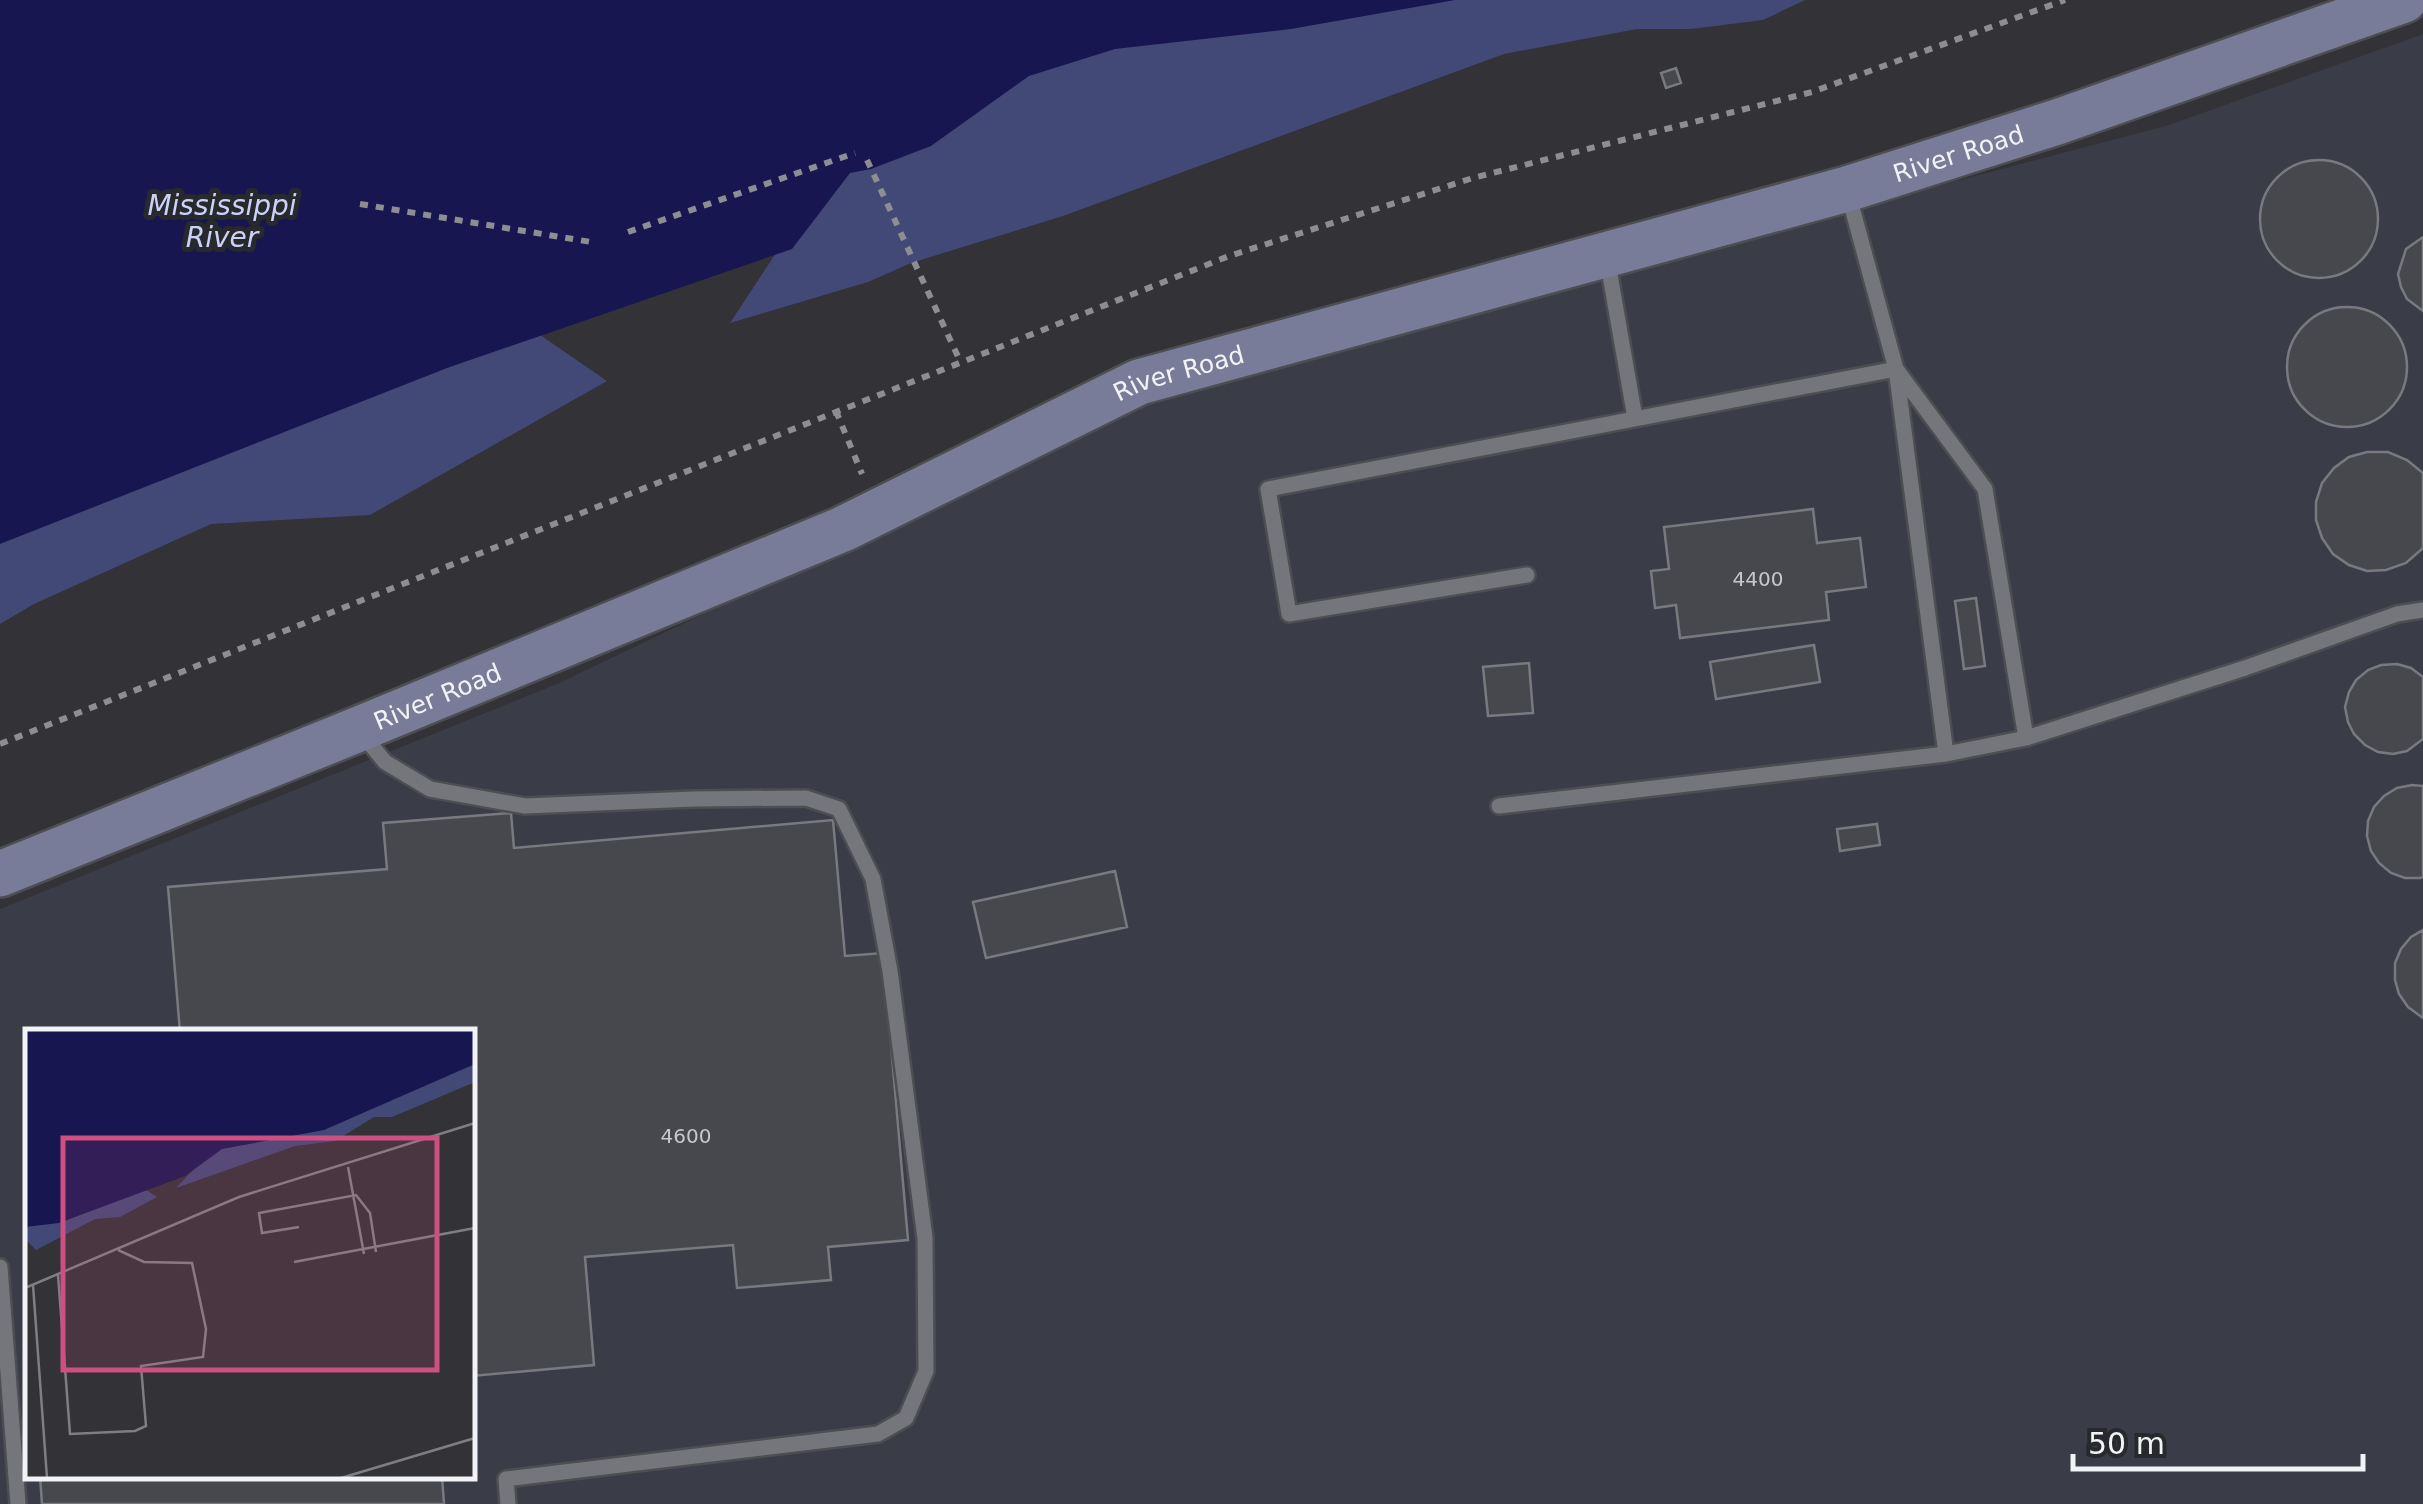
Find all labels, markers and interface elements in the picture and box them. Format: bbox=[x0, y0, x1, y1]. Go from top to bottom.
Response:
street label: River Road bbox=[1889, 120, 2027, 188]
water label: Mississippi River bbox=[147, 189, 297, 254]
street label: River Road bbox=[1108, 340, 1248, 407]
house number: 4400 bbox=[1733, 567, 1783, 591]
street label: River Road bbox=[369, 658, 506, 736]
inset map bbox=[25, 1029, 475, 1479]
house number: 4600 bbox=[661, 1124, 711, 1148]
scale bar bbox=[2073, 1409, 2363, 1471]
text: 50 m bbox=[2088, 1426, 2165, 1461]

